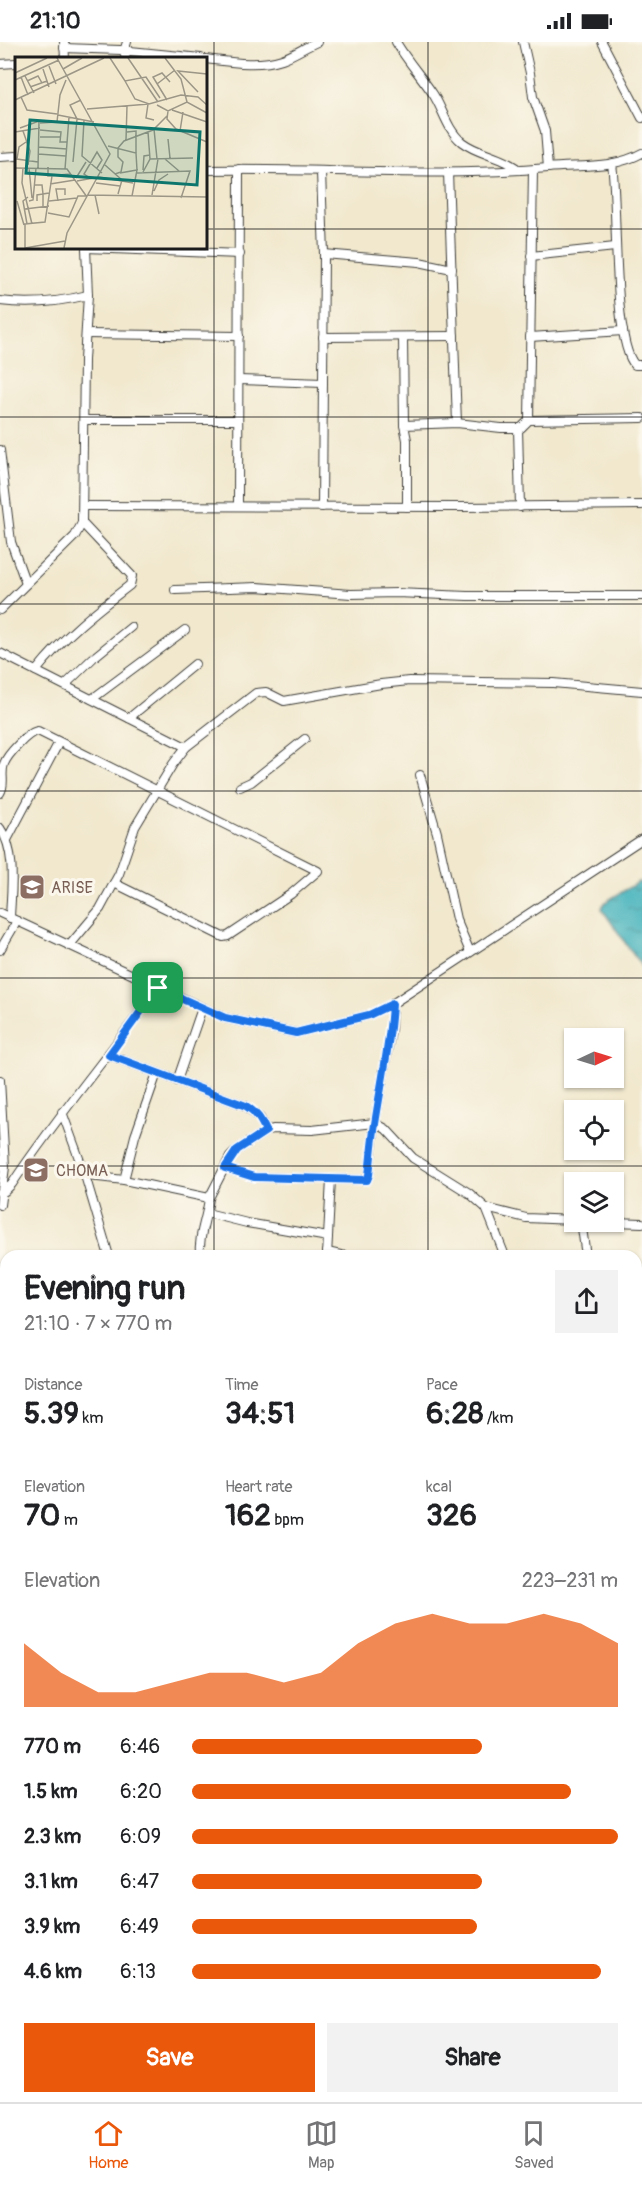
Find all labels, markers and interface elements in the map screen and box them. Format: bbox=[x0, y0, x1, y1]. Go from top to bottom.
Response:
text: 21:10 bbox=[30, 7, 80, 35]
inset map bbox=[15, 57, 207, 249]
school or university icon: ARISE bbox=[17, 872, 47, 902]
place label: ARISE bbox=[51, 878, 93, 898]
pin bbox=[132, 962, 183, 1013]
icon: arrive bbox=[141, 971, 174, 1004]
north arrow bbox=[564, 1028, 624, 1088]
map controls bbox=[564, 1028, 624, 1232]
button: locate bbox=[564, 1100, 624, 1160]
school or university icon: CHOMA bbox=[21, 1155, 51, 1185]
place label: CHOMA bbox=[56, 1161, 108, 1181]
button: layers bbox=[564, 1172, 624, 1232]
text: Evening run bbox=[24, 1268, 185, 1309]
button: share bbox=[555, 1270, 618, 1333]
text: 21:10 · 7 × 770 m bbox=[24, 1311, 172, 1336]
text: Distance bbox=[24, 1375, 83, 1395]
text: Time bbox=[225, 1375, 258, 1395]
text: Pace bbox=[426, 1375, 458, 1395]
text: 5.39 bbox=[24, 1395, 79, 1432]
text: 34:51 bbox=[225, 1395, 295, 1432]
text: 6:28 bbox=[426, 1395, 483, 1432]
text: km bbox=[79, 1408, 103, 1428]
text: /km bbox=[483, 1408, 513, 1428]
text: Elevation bbox=[24, 1477, 85, 1497]
text: Heart rate bbox=[225, 1477, 292, 1497]
text: kcal bbox=[426, 1477, 452, 1497]
text: 70 bbox=[24, 1497, 60, 1534]
text: 162 bbox=[225, 1497, 271, 1534]
text: 326 bbox=[426, 1497, 477, 1534]
text: m bbox=[60, 1510, 78, 1530]
text: bpm bbox=[271, 1510, 304, 1530]
text: Elevation bbox=[24, 1568, 100, 1593]
text: 223–231 m bbox=[522, 1568, 618, 1593]
text: 770 m bbox=[24, 1734, 81, 1759]
text: 6:46 bbox=[120, 1734, 160, 1759]
text: 1.5 km bbox=[24, 1779, 77, 1804]
text: 6:20 bbox=[120, 1779, 162, 1804]
text: 2.3 km bbox=[24, 1824, 81, 1849]
text: 6:09 bbox=[120, 1824, 161, 1849]
text: 3.1 km bbox=[24, 1869, 78, 1894]
text: 6:47 bbox=[120, 1869, 159, 1894]
text: 3.9 km bbox=[24, 1914, 80, 1939]
text: 6:49 bbox=[120, 1914, 159, 1939]
text: 4.6 km bbox=[24, 1959, 82, 1984]
text: 6:13 bbox=[120, 1959, 156, 1984]
button: Save bbox=[24, 2023, 315, 2092]
button: Share bbox=[327, 2023, 618, 2092]
tab: Home bbox=[88, 2117, 129, 2173]
tab: Map bbox=[305, 2117, 338, 2173]
tab: Saved bbox=[514, 2117, 554, 2173]

